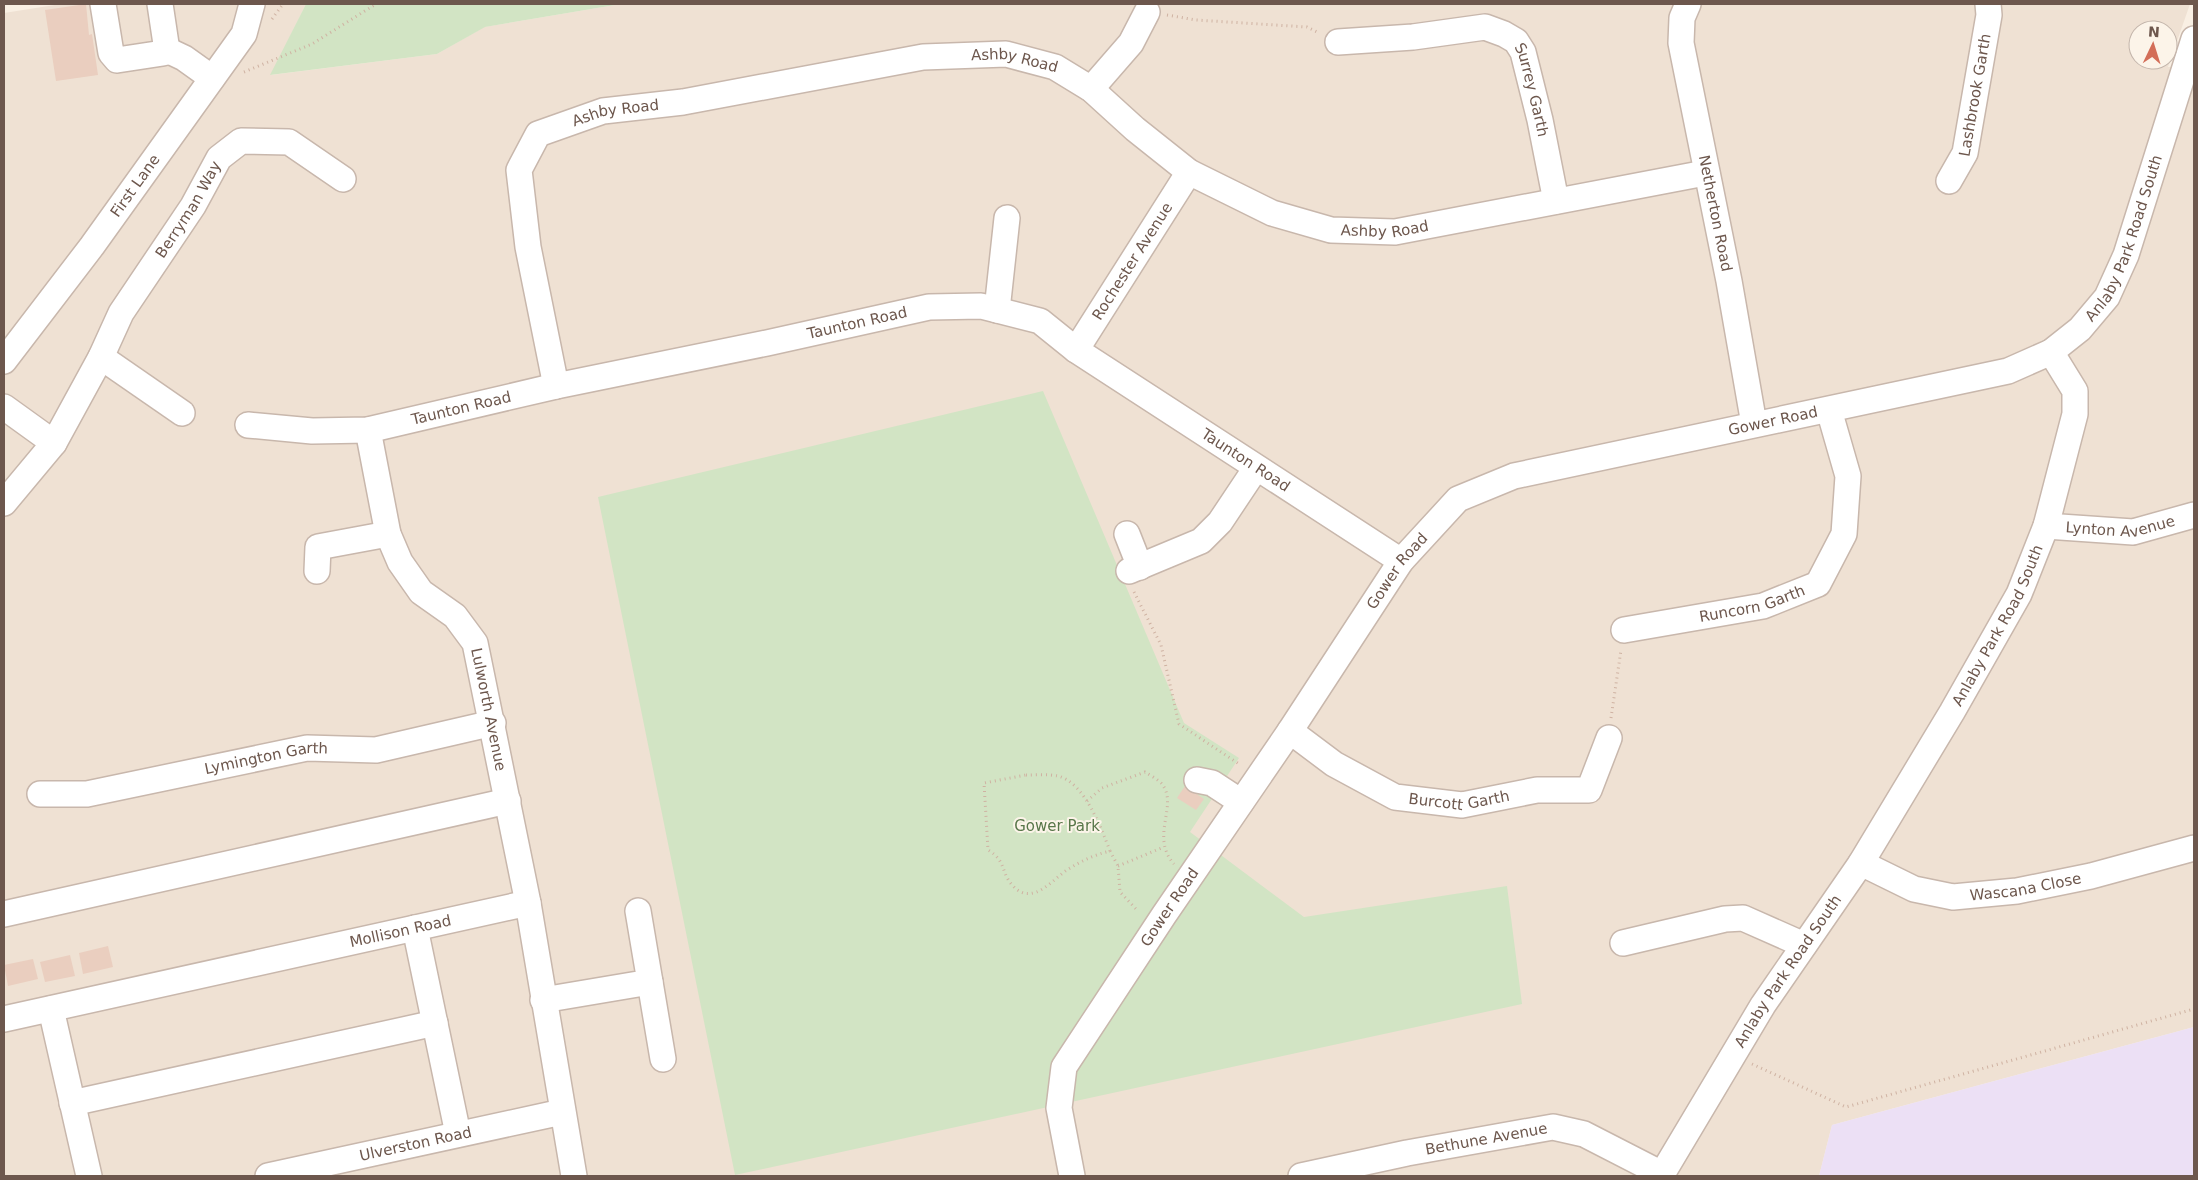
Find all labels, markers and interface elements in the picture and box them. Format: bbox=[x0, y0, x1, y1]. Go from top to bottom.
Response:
north arrow bbox=[2128, 20, 2178, 70]
text: N bbox=[2148, 24, 2160, 40]
street label: Lashbrook Garth bbox=[1956, 32, 1995, 158]
street label: Surrey Garth bbox=[1511, 39, 1552, 138]
street label: Ashby Road bbox=[971, 45, 1060, 76]
street label: Ashby Road bbox=[570, 96, 660, 130]
street label: First Lane bbox=[107, 151, 164, 220]
street label: Anlaby Park Road South bbox=[2081, 153, 2166, 325]
street label: Netherton Road bbox=[1695, 154, 1736, 273]
street label: Berryman Way bbox=[152, 158, 225, 261]
street label: Rochester Avenue bbox=[1088, 199, 1176, 323]
street label: Ashby Road bbox=[1340, 217, 1430, 242]
street label: Taunton Road bbox=[804, 303, 909, 343]
street label: Taunton Road bbox=[409, 388, 513, 429]
street label: Gower Road bbox=[1727, 403, 1819, 439]
street label: Taunton Road bbox=[1197, 424, 1293, 495]
street label: Lynton Avenue bbox=[2065, 512, 2177, 542]
street label: Gower Road bbox=[1363, 529, 1431, 613]
street label: Anlaby Park Road South bbox=[1948, 542, 2047, 709]
street label: Runcorn Garth bbox=[1698, 581, 1808, 626]
street label: Lulworth Avenue bbox=[467, 646, 510, 773]
street label: Lymington Garth bbox=[203, 739, 328, 778]
street label: Burcott Garth bbox=[1407, 787, 1511, 814]
park label: Gower Park bbox=[1014, 817, 1100, 835]
street label: Gower Road bbox=[1137, 865, 1202, 950]
street label: Wascana Close bbox=[1969, 869, 2083, 904]
street label: Anlaby Park Road South bbox=[1731, 891, 1845, 1051]
street label: Mollison Road bbox=[348, 911, 453, 951]
street label: Bethune Avenue bbox=[1424, 1119, 1549, 1159]
street label: Ulverston Road bbox=[358, 1123, 473, 1165]

